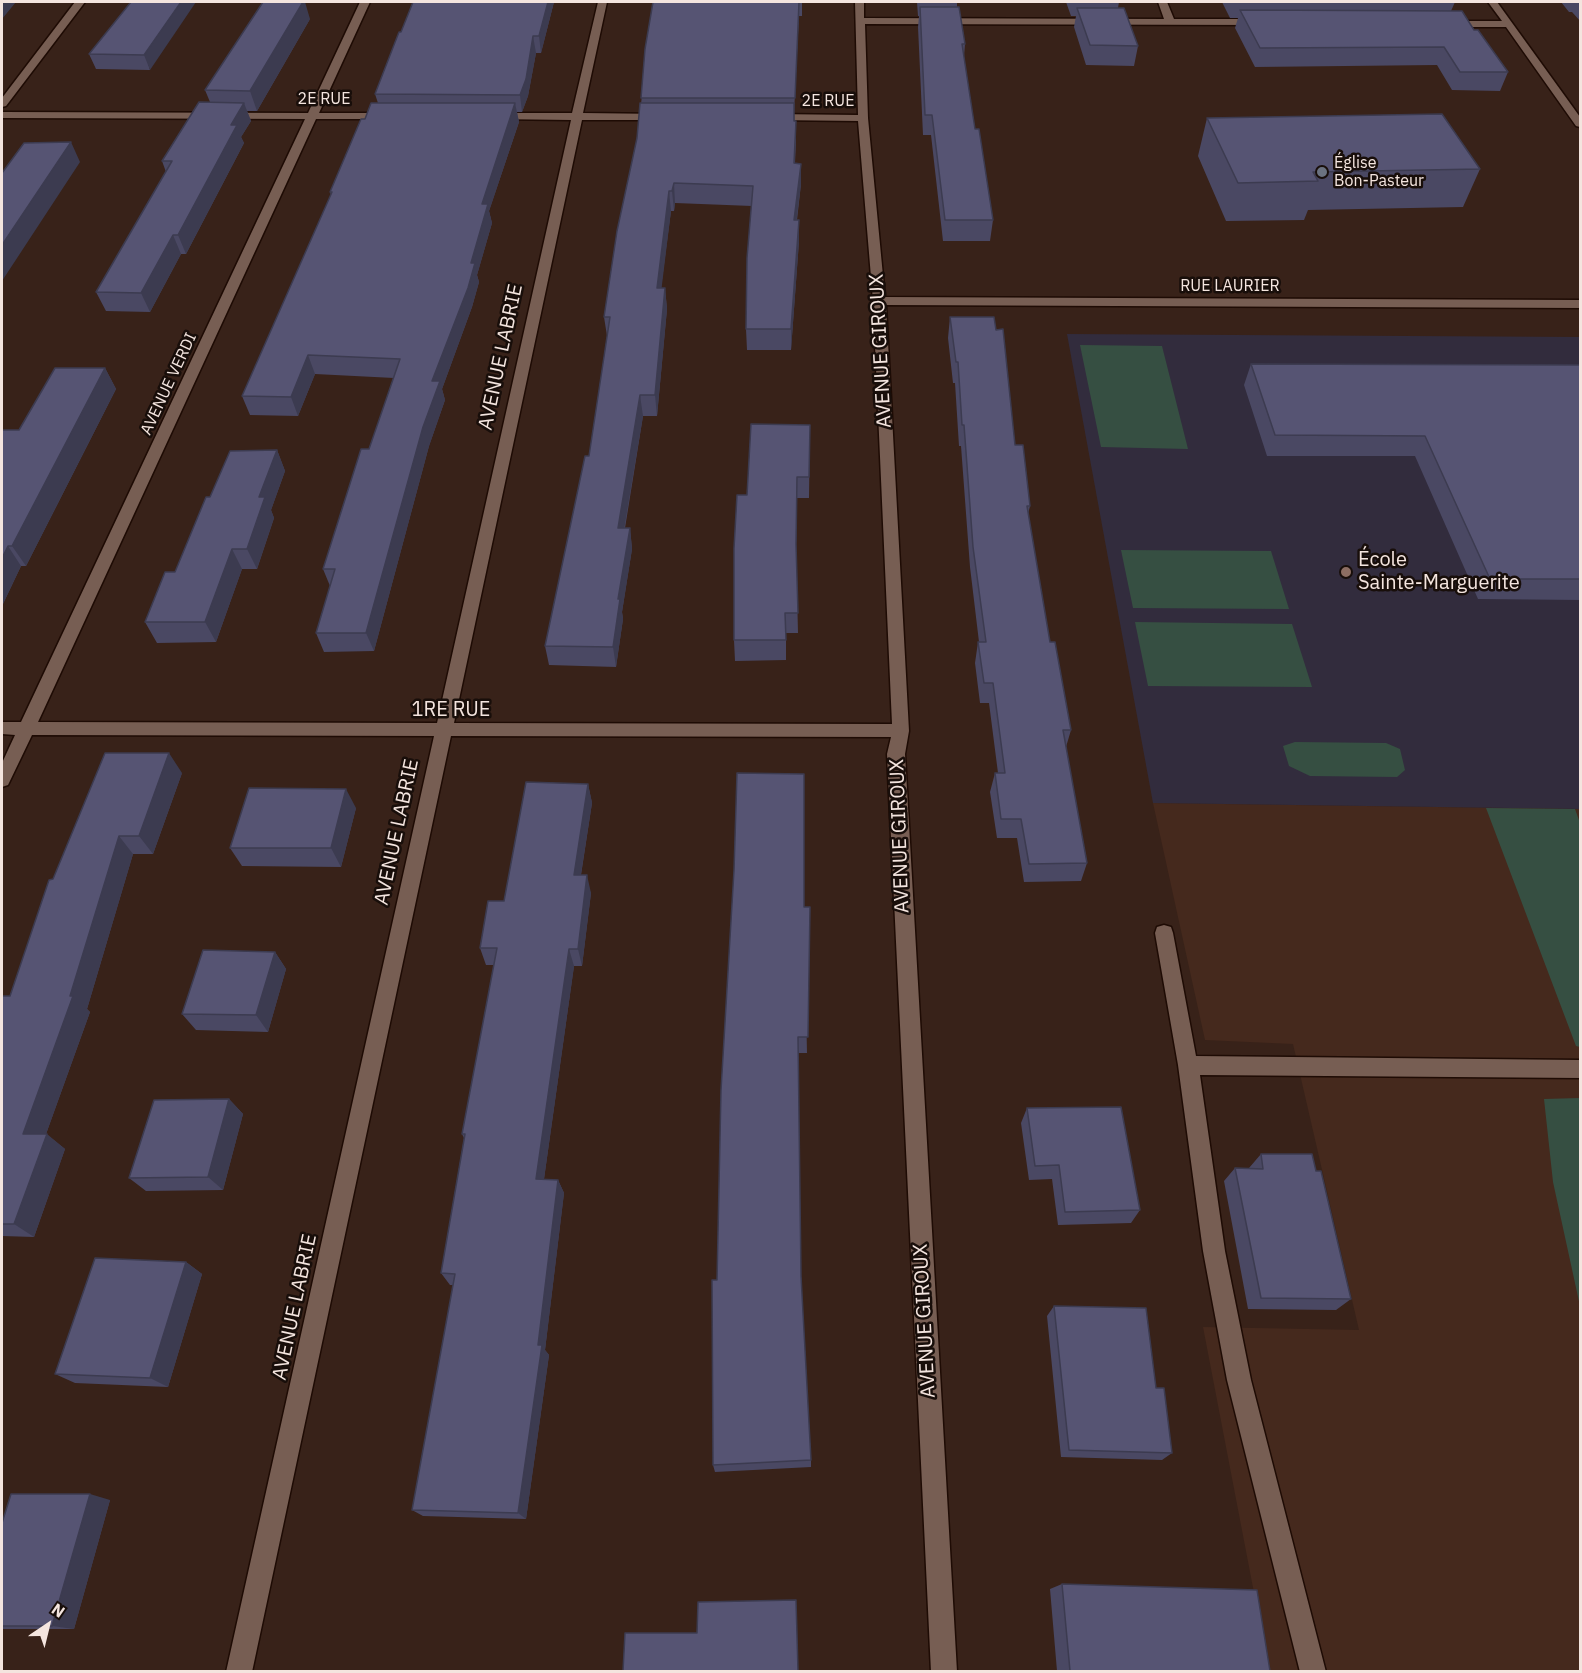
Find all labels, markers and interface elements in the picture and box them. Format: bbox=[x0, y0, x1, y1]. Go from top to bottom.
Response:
street label: 2E RUE bbox=[298, 89, 350, 109]
street label: 2E RUE bbox=[802, 91, 854, 111]
place label: Église Bon-Pasteur bbox=[1334, 153, 1424, 191]
marker: Église Bon-Pasteur bbox=[1315, 165, 1329, 179]
street label: AVENUE GIROUX bbox=[865, 273, 897, 429]
street label: RUE LAURIER bbox=[1180, 276, 1280, 296]
street label: AVENUE LABRIE bbox=[474, 282, 528, 432]
street label: AVENUE VERDI bbox=[137, 330, 201, 438]
place label: École Sainte-Marguerite bbox=[1358, 548, 1520, 595]
marker: École Sainte-Marguerite bbox=[1339, 565, 1353, 579]
street label: 1RE RUE bbox=[412, 698, 490, 722]
street label: AVENUE LABRIE bbox=[370, 757, 424, 907]
street label: AVENUE GIROUX bbox=[885, 758, 915, 914]
street label: AVENUE LABRIE bbox=[268, 1232, 322, 1382]
street label: AVENUE GIROUX bbox=[909, 1243, 941, 1399]
north arrow bbox=[18, 1595, 78, 1655]
text: N bbox=[48, 1599, 69, 1622]

